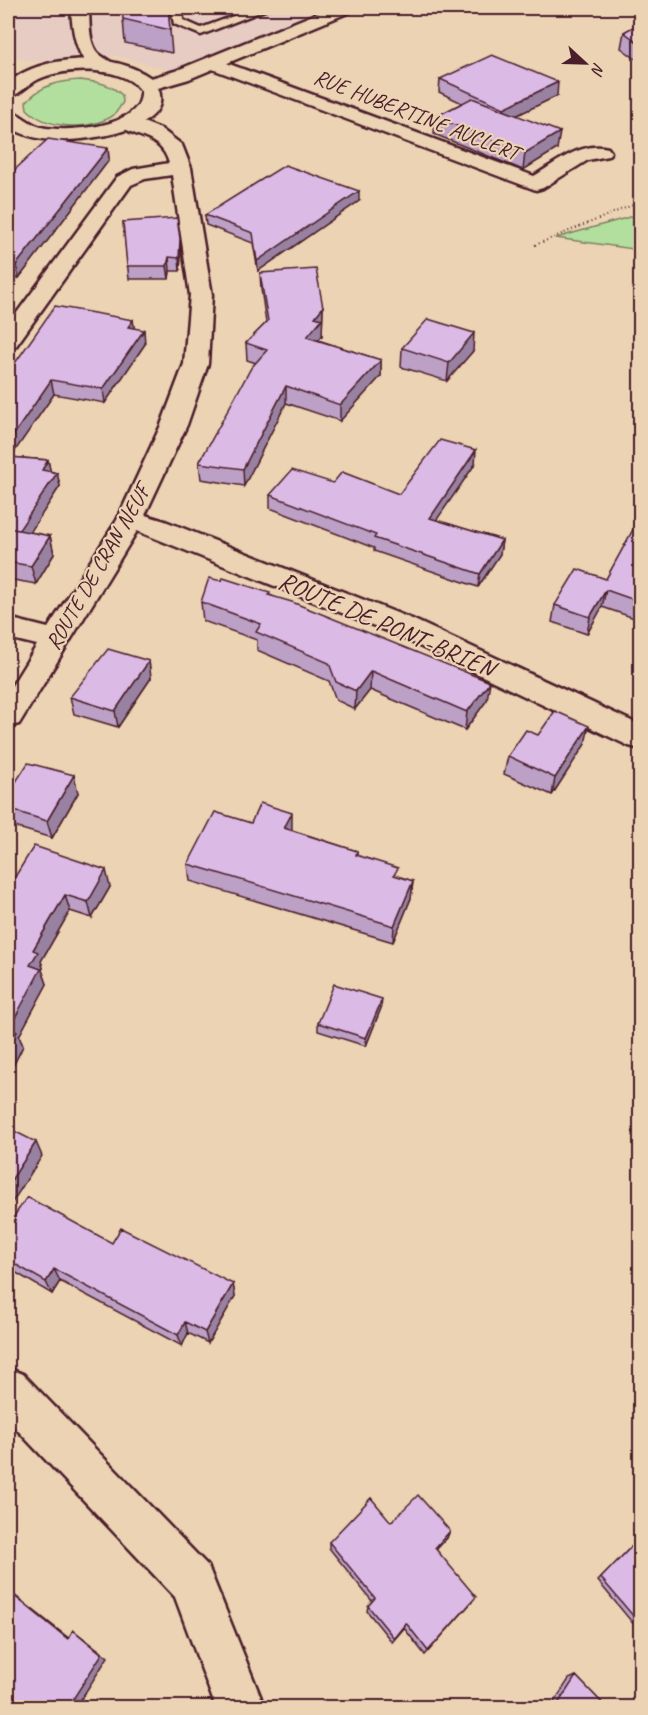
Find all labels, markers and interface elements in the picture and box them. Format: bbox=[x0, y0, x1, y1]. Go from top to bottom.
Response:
north arrow bbox=[555, 33, 615, 93]
text: N bbox=[586, 60, 609, 79]
street label: RUE HUBERTINE AUCLERT bbox=[310, 63, 528, 169]
street label: ROUTE DE CRAN NEUF bbox=[39, 476, 159, 655]
street label: ROUTE DE PONT-BRIEN bbox=[274, 564, 504, 687]

